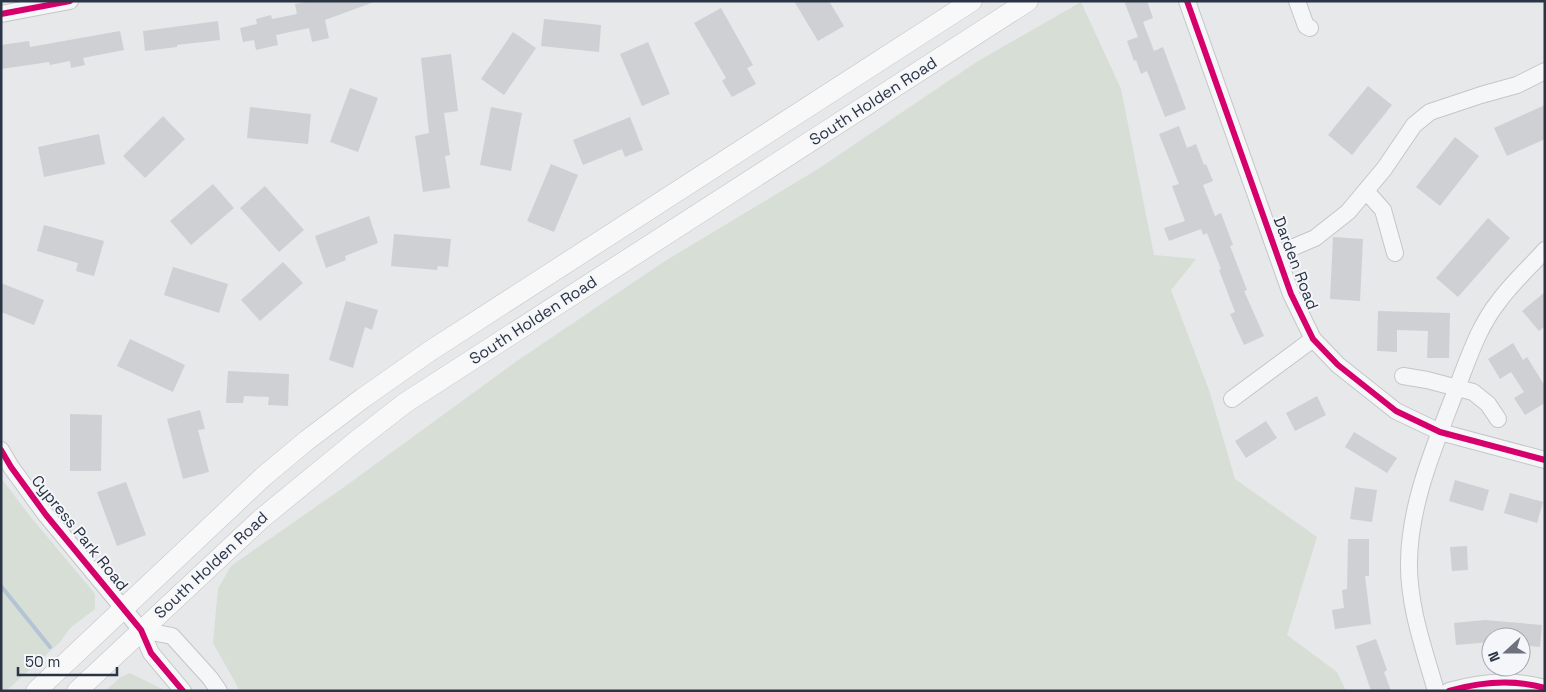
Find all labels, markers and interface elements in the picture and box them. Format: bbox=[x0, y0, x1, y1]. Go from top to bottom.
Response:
street label: South Holden Road bbox=[805, 52, 941, 150]
street label: Darden Road bbox=[1269, 213, 1323, 313]
street label: South Holden Road bbox=[465, 271, 601, 369]
street label: Cypress Park Road bbox=[27, 471, 133, 595]
street label: South Holden Road bbox=[150, 507, 272, 623]
north arrow bbox=[1481, 627, 1531, 677]
scale bar bbox=[18, 644, 116, 676]
text: N bbox=[1484, 649, 1504, 664]
text: 50 m bbox=[25, 652, 60, 671]

